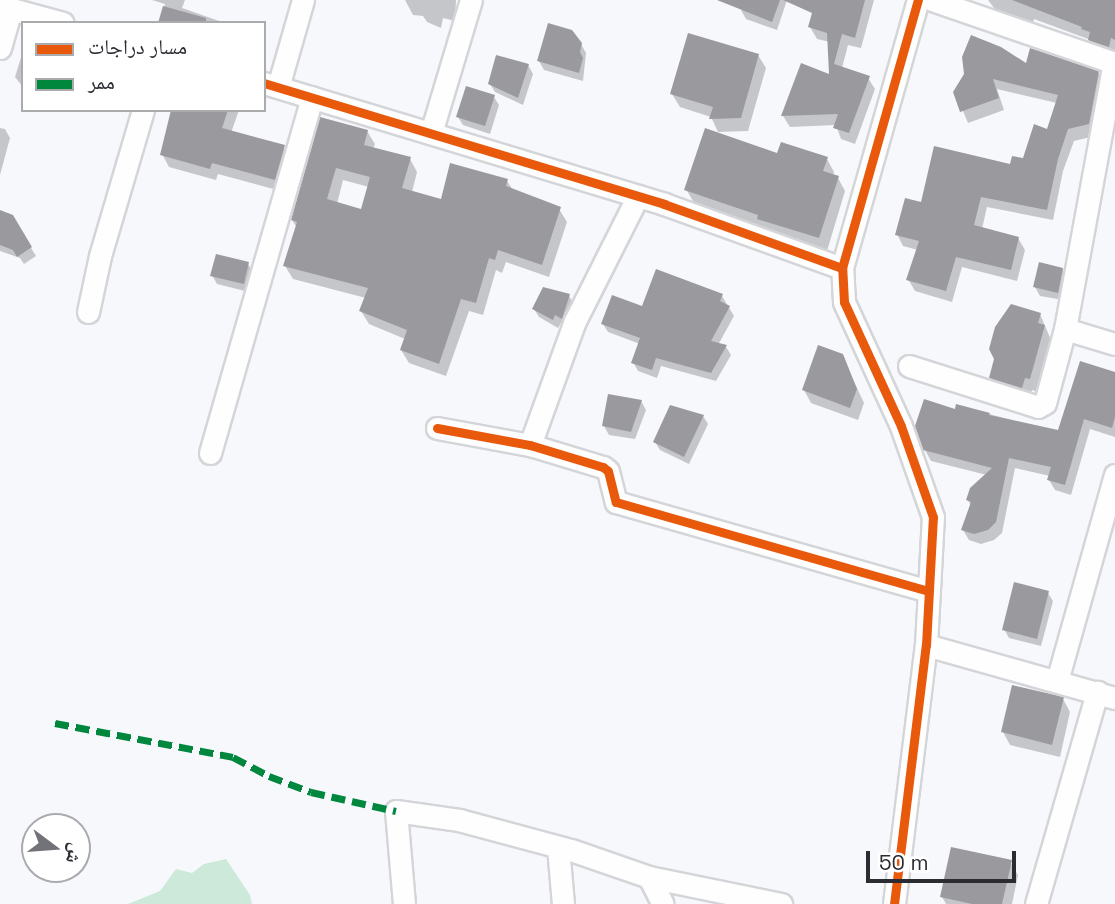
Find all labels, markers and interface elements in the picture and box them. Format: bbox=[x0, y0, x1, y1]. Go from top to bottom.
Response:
legend bbox=[21, 21, 266, 112]
text: مسار دراجات bbox=[88, 33, 187, 60]
text: ممر bbox=[88, 68, 115, 95]
north arrow bbox=[21, 813, 91, 883]
scale bar bbox=[870, 838, 1020, 882]
text: ش bbox=[60, 840, 90, 867]
text: 50 m bbox=[879, 849, 929, 876]

